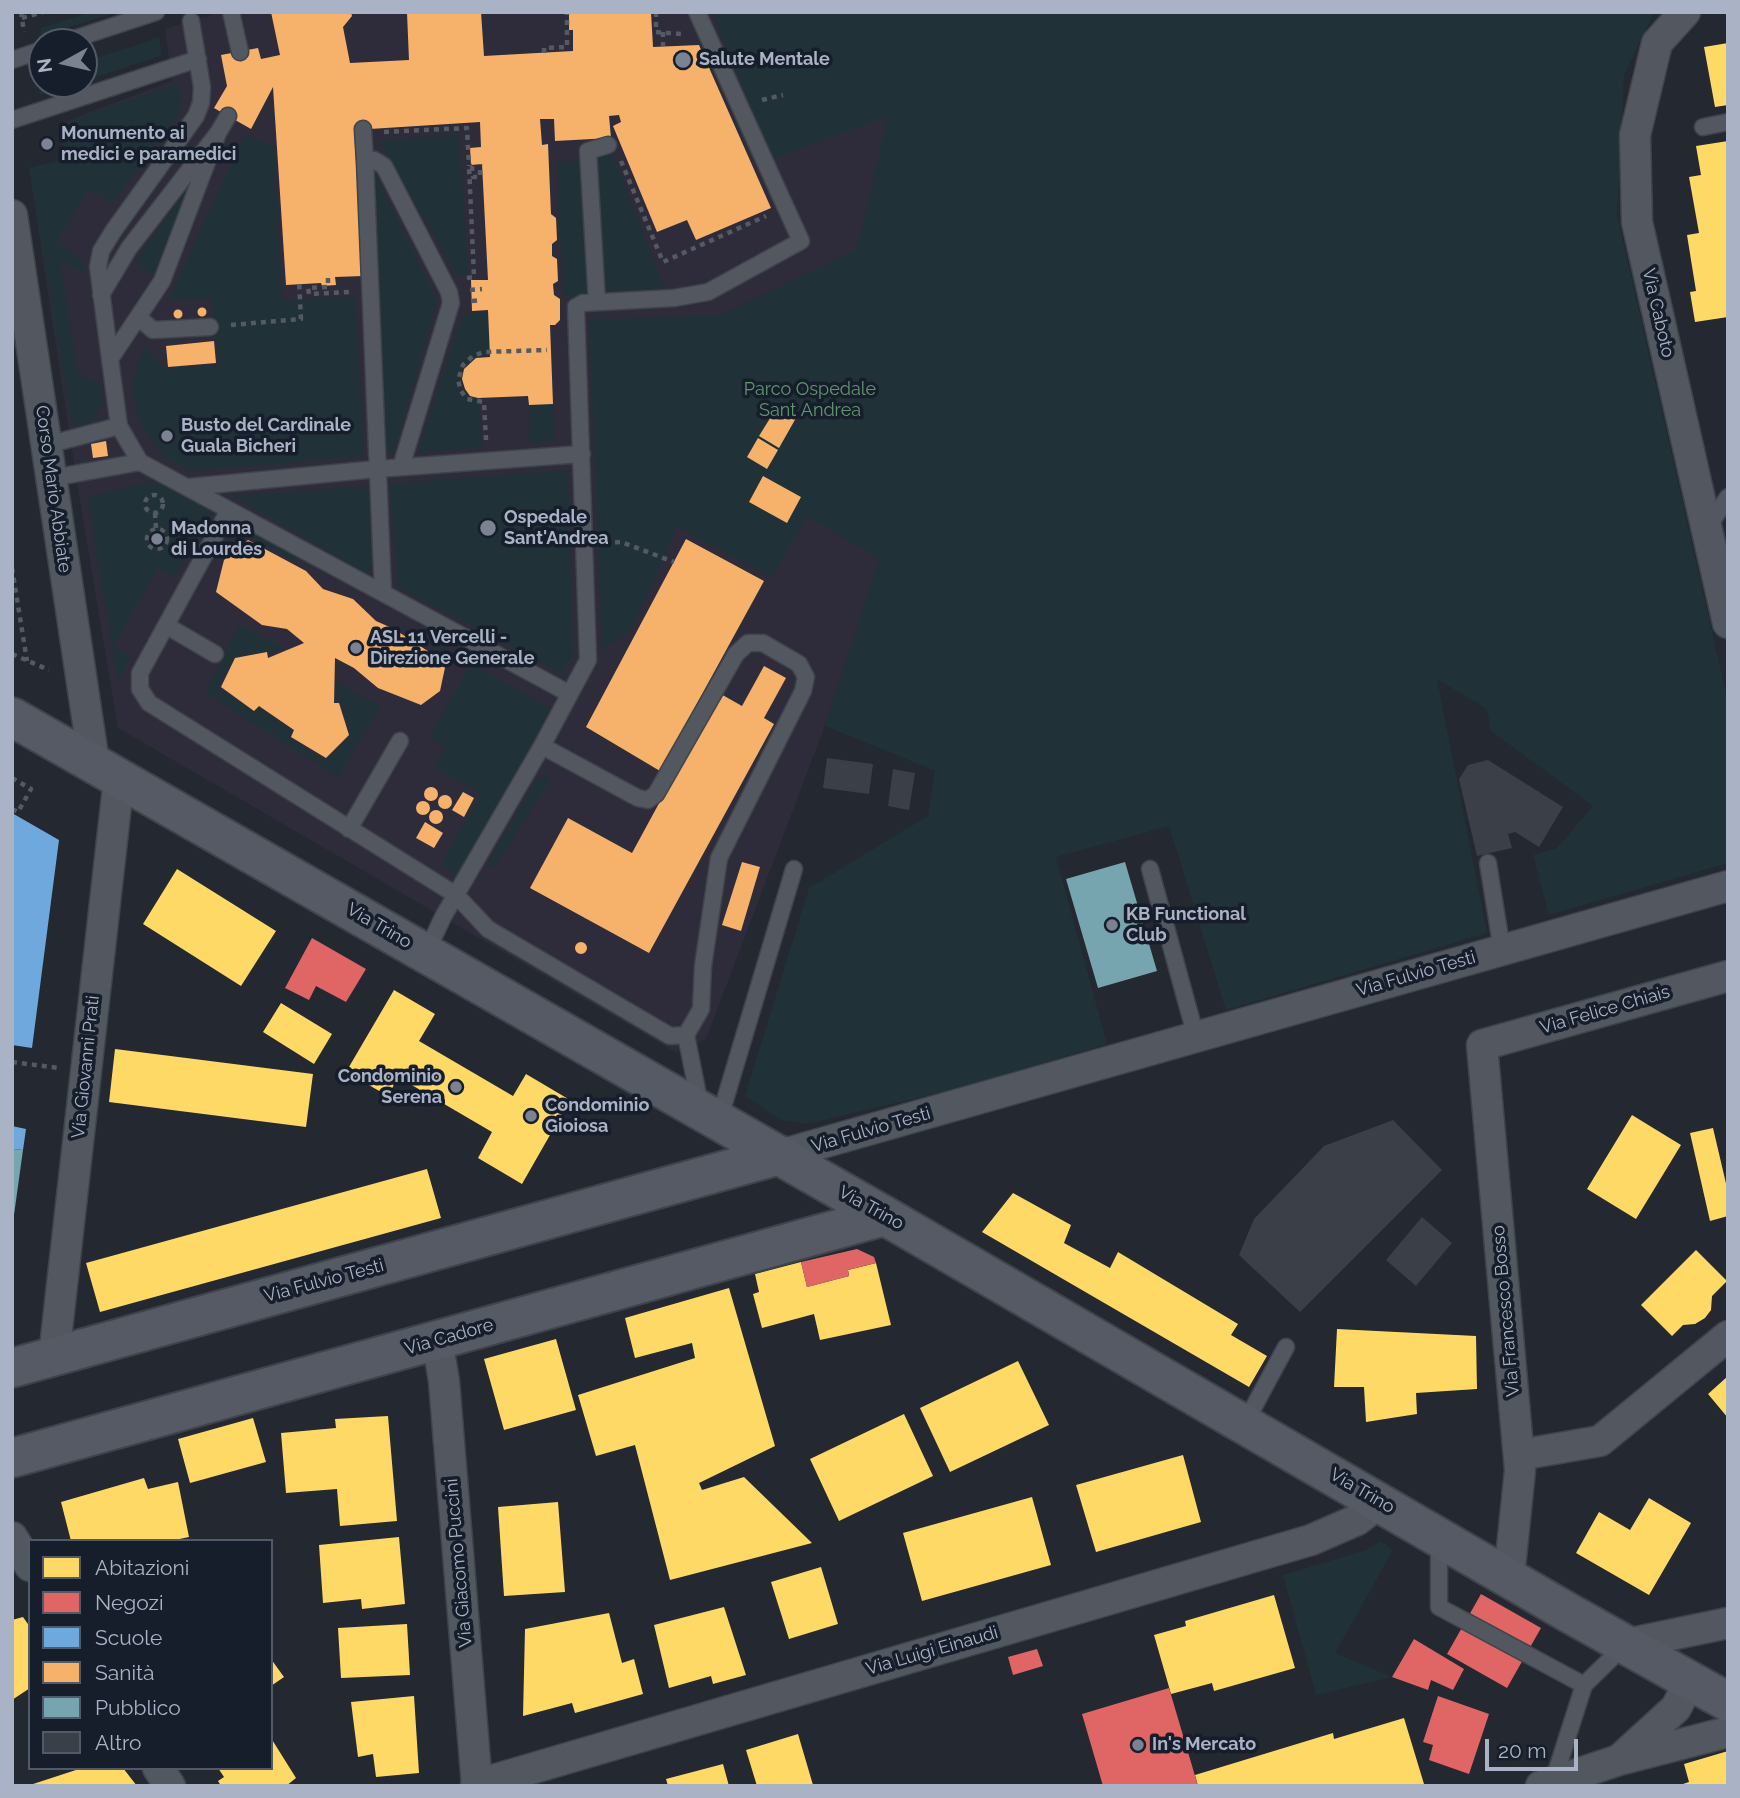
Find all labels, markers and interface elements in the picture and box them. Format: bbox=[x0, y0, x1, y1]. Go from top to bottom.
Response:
north arrow bbox=[28, 28, 98, 98]
place label: Salute Mentale bbox=[699, 49, 830, 71]
marker: Salute Mentale bbox=[673, 50, 693, 70]
text: N bbox=[32, 57, 56, 74]
place label: Monumento ai medici e paramedici bbox=[61, 123, 236, 166]
marker: Monumento ai medici e paramedici bbox=[39, 136, 55, 152]
street label: Via Caboto bbox=[1637, 266, 1679, 360]
park label: Parco Ospedale Sant Andrea bbox=[744, 379, 876, 422]
street label: Corso Mario Abbiate bbox=[31, 404, 75, 574]
place label: Busto del Cardinale Guala Bicheri bbox=[181, 415, 351, 458]
marker: Busto del Cardinale Guala Bicheri bbox=[159, 428, 175, 444]
place label: Ospedale Sant'Andrea bbox=[504, 507, 609, 550]
place label: Madonna di Lourdes bbox=[171, 518, 262, 560]
marker: Ospedale Sant'Andrea bbox=[478, 518, 498, 538]
marker: Madonna di Lourdes bbox=[149, 531, 165, 547]
place label: ASL 11 Vercelli - Direzione Generale bbox=[370, 627, 535, 670]
marker: ASL 11 Vercelli - Direzione Generale bbox=[348, 640, 364, 656]
street label: Via Trino bbox=[343, 899, 415, 953]
place label: KB Functional Club bbox=[1126, 904, 1246, 946]
marker: KB Functional Club bbox=[1104, 917, 1120, 933]
street label: Via Fulvio Testi bbox=[1354, 947, 1478, 1001]
street label: Via Felice Chiais bbox=[1538, 981, 1672, 1039]
street label: Via Giovanni Prati bbox=[68, 994, 104, 1140]
place label: Condominio Serena bbox=[338, 1066, 442, 1108]
marker: Condominio Serena bbox=[448, 1079, 464, 1095]
place label: Condominio Gioiosa bbox=[545, 1095, 649, 1138]
street label: Via Fulvio Testi bbox=[809, 1103, 933, 1157]
marker: Condominio Gioiosa bbox=[523, 1108, 539, 1124]
street label: Via Trino bbox=[835, 1181, 907, 1235]
street label: Via Francesco Bosso bbox=[1488, 1224, 1524, 1398]
street label: Via Fulvio Testi bbox=[262, 1255, 386, 1307]
street label: Via Cadore bbox=[402, 1314, 496, 1360]
street label: Via Trino bbox=[1326, 1464, 1398, 1518]
street label: Via Giacomo Puccini bbox=[441, 1478, 477, 1648]
legend bbox=[28, 1539, 273, 1770]
text: Abitazioni bbox=[95, 1555, 189, 1580]
text: Negozi bbox=[95, 1590, 164, 1615]
street label: Via Luigi Einaudi bbox=[864, 1622, 1000, 1680]
text: Scuole bbox=[95, 1625, 162, 1650]
text: Sanità bbox=[95, 1660, 155, 1685]
text: Pubblico bbox=[95, 1695, 181, 1720]
scale bar bbox=[1488, 1724, 1581, 1768]
text: Altro bbox=[95, 1730, 141, 1755]
place label: In's Mercato bbox=[1152, 1734, 1256, 1756]
marker: In's Mercato bbox=[1130, 1737, 1146, 1753]
text: 20 m bbox=[1498, 1738, 1546, 1763]

